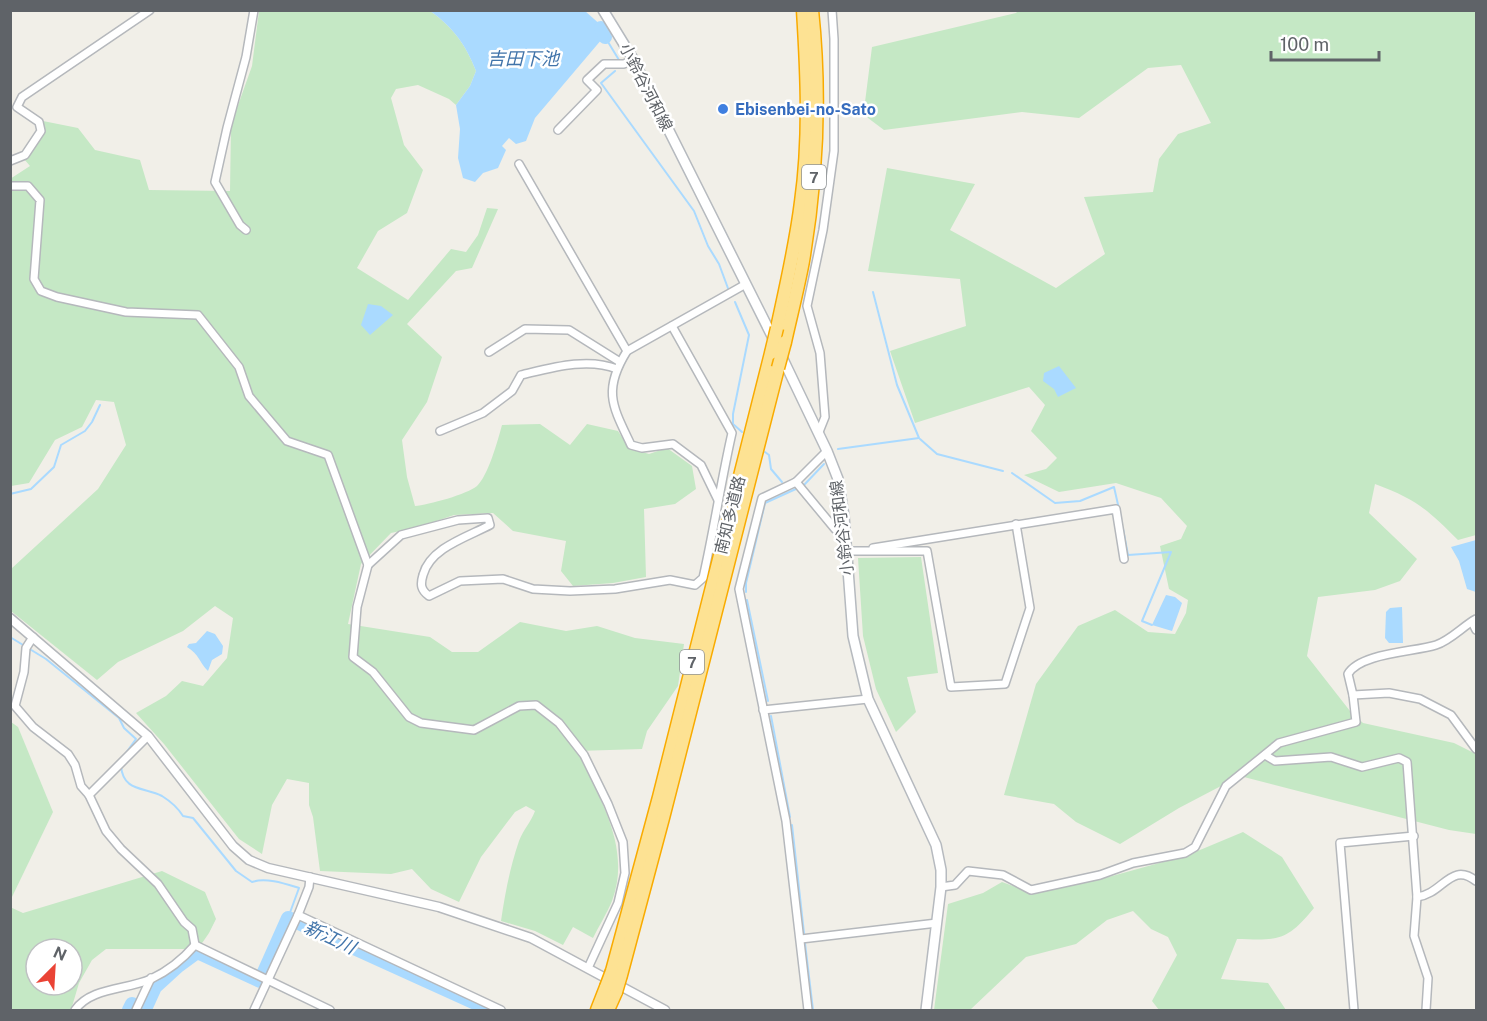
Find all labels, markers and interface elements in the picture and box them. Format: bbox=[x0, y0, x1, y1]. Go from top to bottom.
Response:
scale bar bbox=[1271, 24, 1379, 62]
text: 100 m bbox=[1280, 34, 1329, 55]
street label: 小鈴谷河和線 bbox=[616, 40, 676, 134]
water label: 吉田下池 bbox=[487, 48, 561, 69]
place label: Ebisenbei-no-Sato bbox=[735, 100, 876, 119]
marker: Ebisenbei-no-Sato bbox=[716, 102, 730, 116]
road number: 7 bbox=[802, 165, 826, 189]
street label: 南知多道路 bbox=[711, 474, 749, 556]
street label: 小鈴谷河和線 bbox=[827, 479, 857, 577]
road number: 7 bbox=[680, 650, 704, 674]
water label: 新江川 bbox=[301, 916, 361, 959]
north arrow bbox=[24, 937, 84, 997]
text: N bbox=[50, 943, 69, 965]

